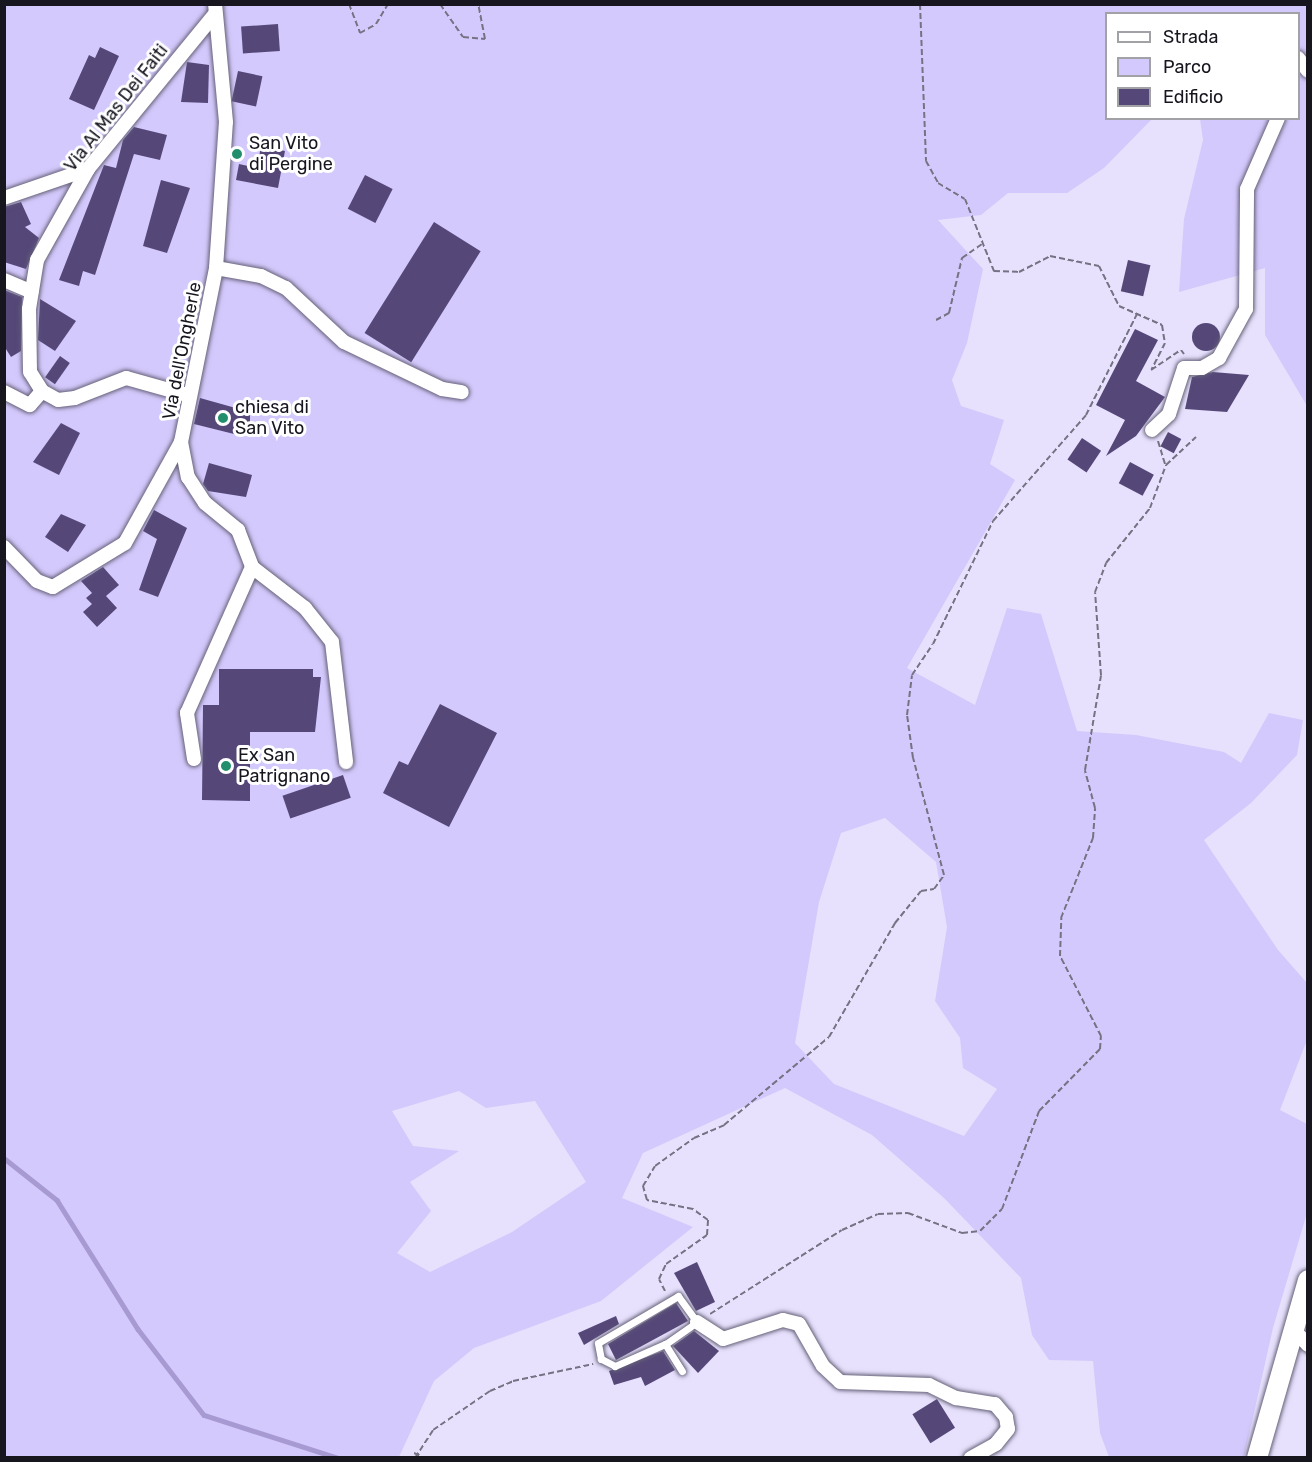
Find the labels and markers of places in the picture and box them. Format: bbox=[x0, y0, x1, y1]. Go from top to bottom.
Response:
place label: San Vito di Pergine bbox=[249, 133, 333, 176]
marker: San Vito di Pergine bbox=[230, 147, 244, 161]
place label: chiesa di San Vito bbox=[235, 397, 309, 440]
marker: chiesa di San Vito bbox=[216, 411, 230, 425]
place label: Ex San Patrignano bbox=[238, 745, 330, 788]
marker: Ex San Patrignano bbox=[219, 759, 233, 773]

